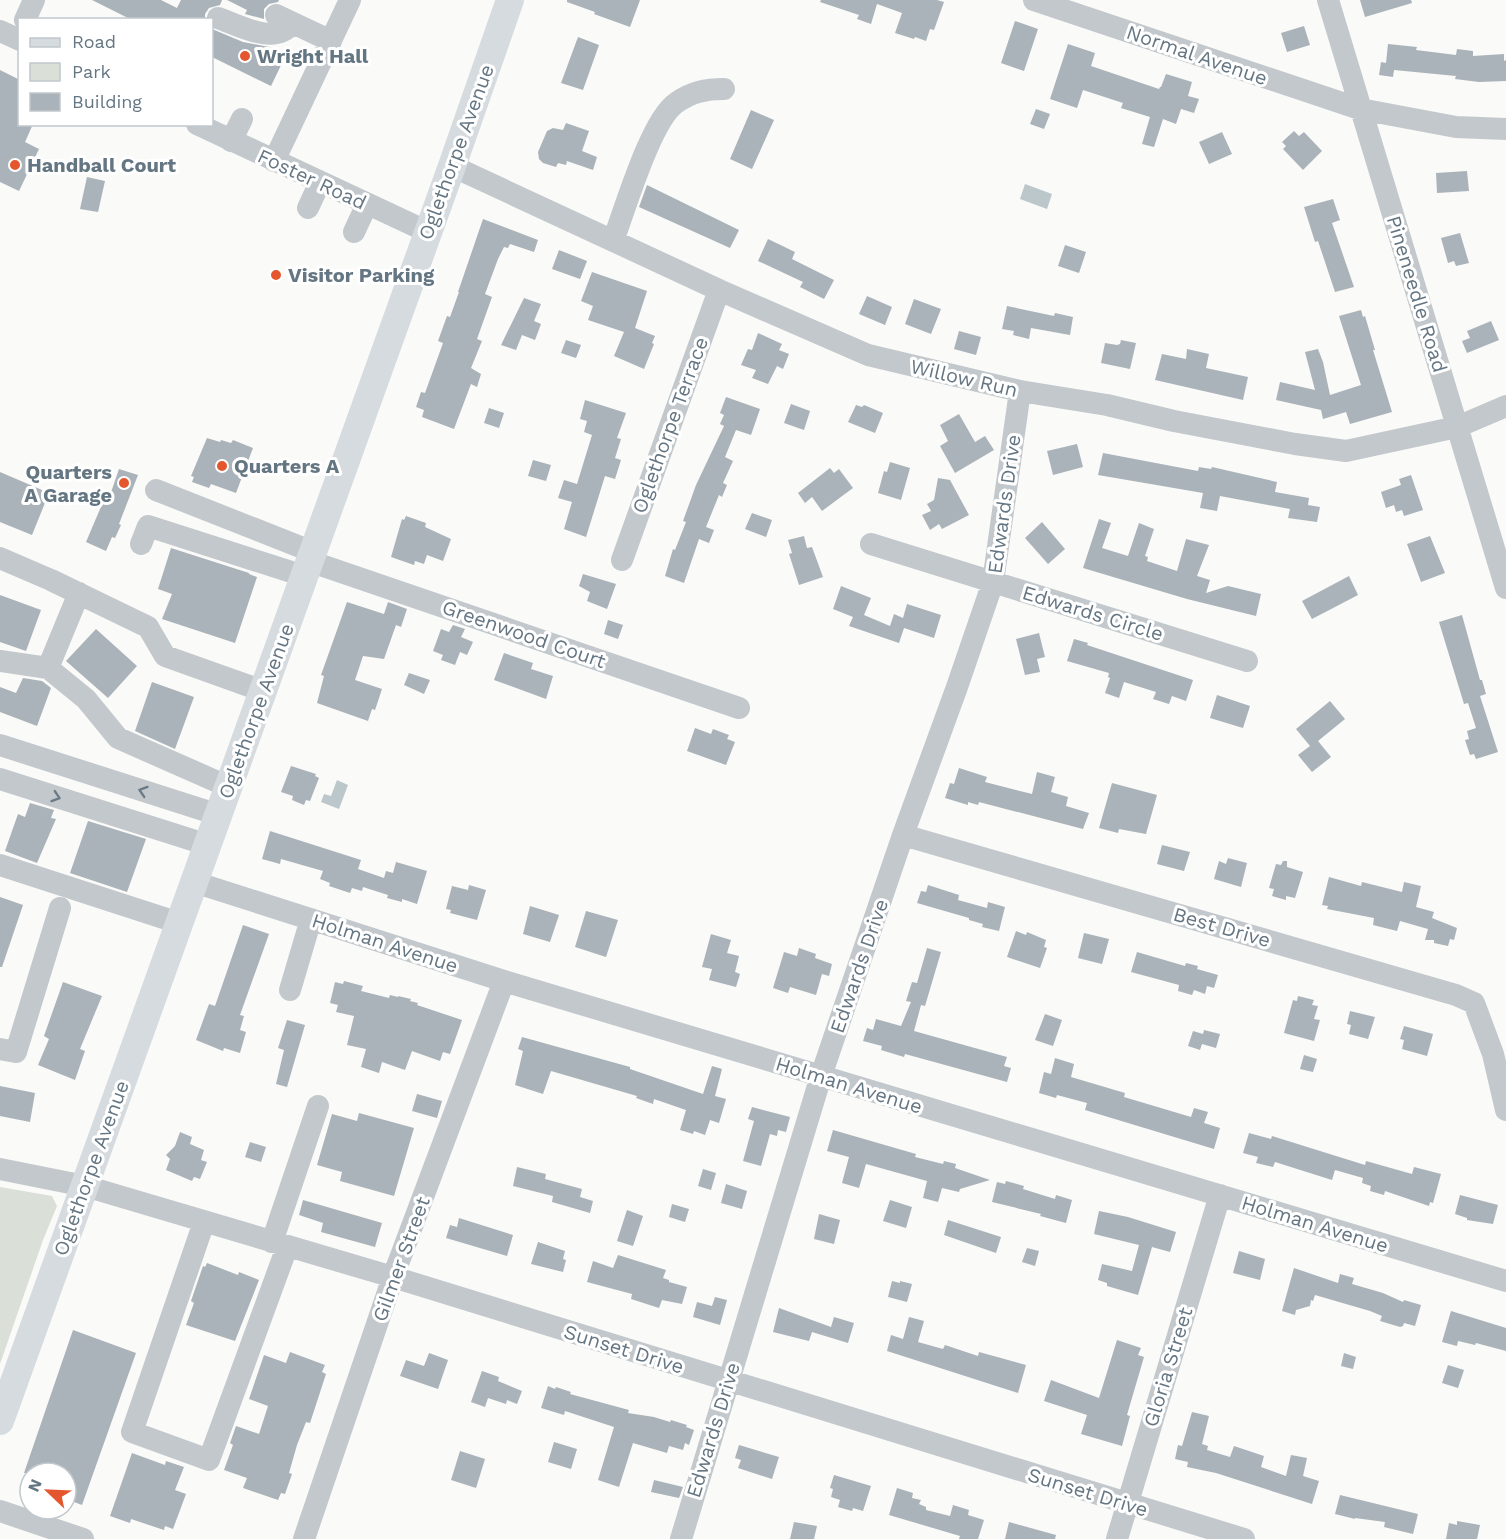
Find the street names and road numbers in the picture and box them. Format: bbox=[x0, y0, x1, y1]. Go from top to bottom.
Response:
street label: Normal Avenue bbox=[1123, 20, 1271, 90]
street label: Oglethorpe Avenue bbox=[413, 61, 499, 243]
street label: Foster Road bbox=[254, 143, 370, 215]
street label: Pineneedle Road bbox=[1382, 213, 1452, 375]
street label: Oglethorpe Terrace bbox=[627, 334, 713, 516]
street label: Willow Run bbox=[908, 354, 1020, 402]
street label: Edwards Drive bbox=[982, 433, 1026, 575]
street label: Edwards Circle bbox=[1020, 580, 1166, 646]
street label: Greenwood Court bbox=[439, 595, 610, 673]
street label: Oglethorpe Avenue bbox=[213, 620, 299, 802]
street label: Edwards Drive bbox=[825, 896, 893, 1036]
street label: Best Drive bbox=[1171, 902, 1273, 952]
street label: Holman Avenue bbox=[309, 908, 461, 978]
street label: Holman Avenue bbox=[773, 1051, 925, 1119]
street label: Oglethorpe Avenue bbox=[48, 1077, 134, 1259]
street label: Holman Avenue bbox=[1239, 1190, 1391, 1258]
street label: Gilmer Street bbox=[367, 1193, 435, 1325]
street label: Gloria Street bbox=[1138, 1304, 1198, 1430]
street label: Sunset Drive bbox=[561, 1319, 687, 1379]
street label: Edwards Drive bbox=[681, 1359, 745, 1501]
street label: Sunset Drive bbox=[1025, 1462, 1151, 1522]

